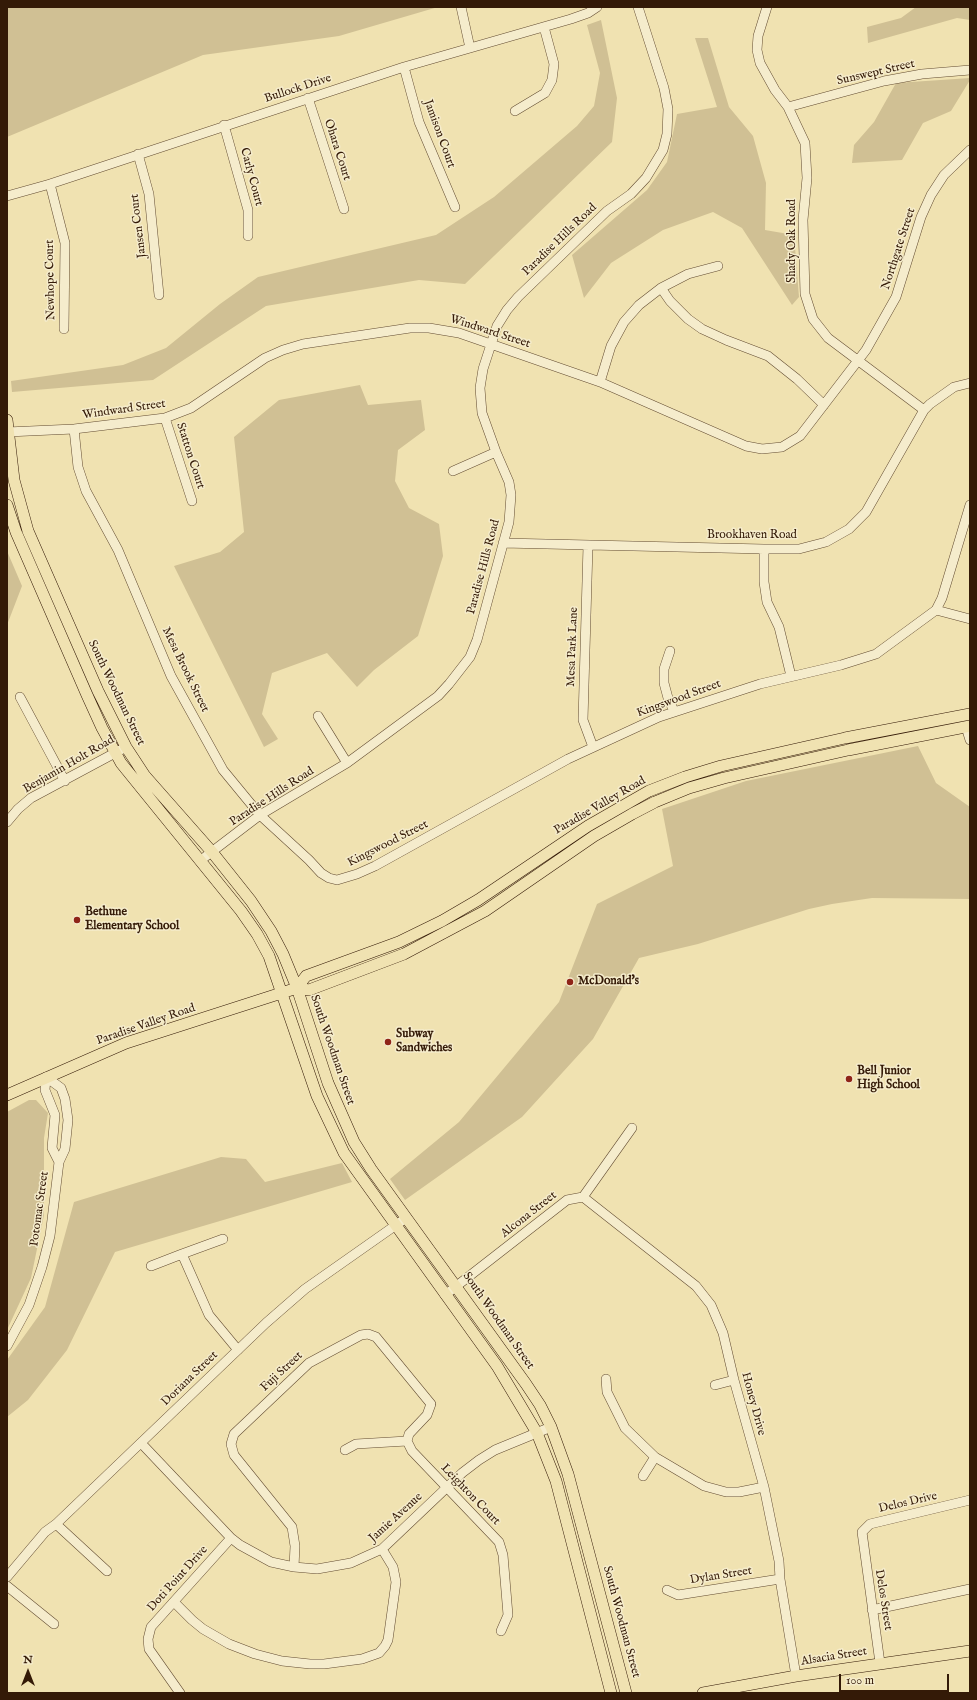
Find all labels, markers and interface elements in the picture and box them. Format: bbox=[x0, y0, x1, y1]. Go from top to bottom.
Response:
street label: Sunswept Street bbox=[836, 57, 916, 89]
street label: Bullock Drive bbox=[263, 71, 333, 107]
street label: Jamison Court bbox=[420, 98, 458, 170]
street label: Ohara Court bbox=[320, 118, 354, 182]
street label: Carly Court bbox=[236, 146, 266, 208]
street label: Jansen Court bbox=[128, 193, 150, 259]
street label: Shady Oak Road bbox=[786, 199, 800, 283]
street label: Paradise Hills Road bbox=[520, 201, 600, 279]
street label: Northgate Street bbox=[879, 206, 919, 292]
street label: Newhope Court bbox=[43, 240, 59, 320]
street label: Windward Street bbox=[448, 312, 532, 352]
street label: Windward Street bbox=[82, 397, 166, 423]
street label: Statton Court bbox=[173, 421, 207, 491]
street label: Paradise Hills Road bbox=[464, 518, 504, 616]
street label: Brookhaven Road bbox=[707, 529, 797, 543]
street label: Mesa Park Lane bbox=[564, 607, 582, 687]
street label: Mesa Brook Street bbox=[158, 625, 212, 715]
street label: South Woodman Street bbox=[84, 638, 148, 748]
street label: Kingswood Street bbox=[635, 677, 723, 721]
street label: Benjamin Holt Road bbox=[21, 733, 117, 797]
street label: Paradise Hills Road bbox=[227, 764, 317, 830]
street label: Paradise Valley Road bbox=[552, 774, 648, 838]
street label: Kingswood Street bbox=[345, 817, 431, 871]
place label: Bethune Elementary School bbox=[85, 906, 179, 934]
marker: Bethune Elementary School bbox=[72, 915, 82, 925]
place label: McDonald's bbox=[578, 975, 639, 989]
marker: McDonald's bbox=[565, 977, 575, 987]
street label: South Woodman Street bbox=[306, 993, 358, 1107]
street label: Paradise Valley Road bbox=[95, 1001, 197, 1049]
place label: Subway Sandwiches bbox=[396, 1028, 452, 1056]
marker: Subway Sandwiches bbox=[383, 1037, 393, 1047]
place label: Bell Junior High School bbox=[857, 1065, 920, 1093]
marker: Bell Junior High School bbox=[844, 1074, 854, 1084]
street label: Potomac Street bbox=[28, 1170, 52, 1248]
street label: Alcona Street bbox=[498, 1189, 560, 1241]
street label: South Woodman Street bbox=[459, 1270, 537, 1372]
street label: Doriana Street bbox=[159, 1349, 221, 1409]
street label: Fuji Street bbox=[258, 1349, 306, 1395]
street label: Honey Drive bbox=[738, 1371, 768, 1437]
street label: Leighton Court bbox=[437, 1461, 503, 1529]
street label: Delos Drive bbox=[877, 1489, 939, 1517]
street label: Jamie Avenue bbox=[366, 1490, 426, 1546]
street label: Doti Point Drive bbox=[145, 1543, 211, 1615]
street label: South Woodman Street bbox=[599, 1564, 643, 1680]
street label: Dylan Street bbox=[689, 1564, 753, 1588]
street label: Delos Street bbox=[871, 1569, 895, 1631]
street label: Alsacia Street bbox=[800, 1645, 868, 1669]
north arrow bbox=[8, 1652, 48, 1692]
text: N bbox=[23, 1653, 33, 1667]
scale bar bbox=[841, 1666, 951, 1692]
text: 100 m bbox=[846, 1673, 874, 1688]

